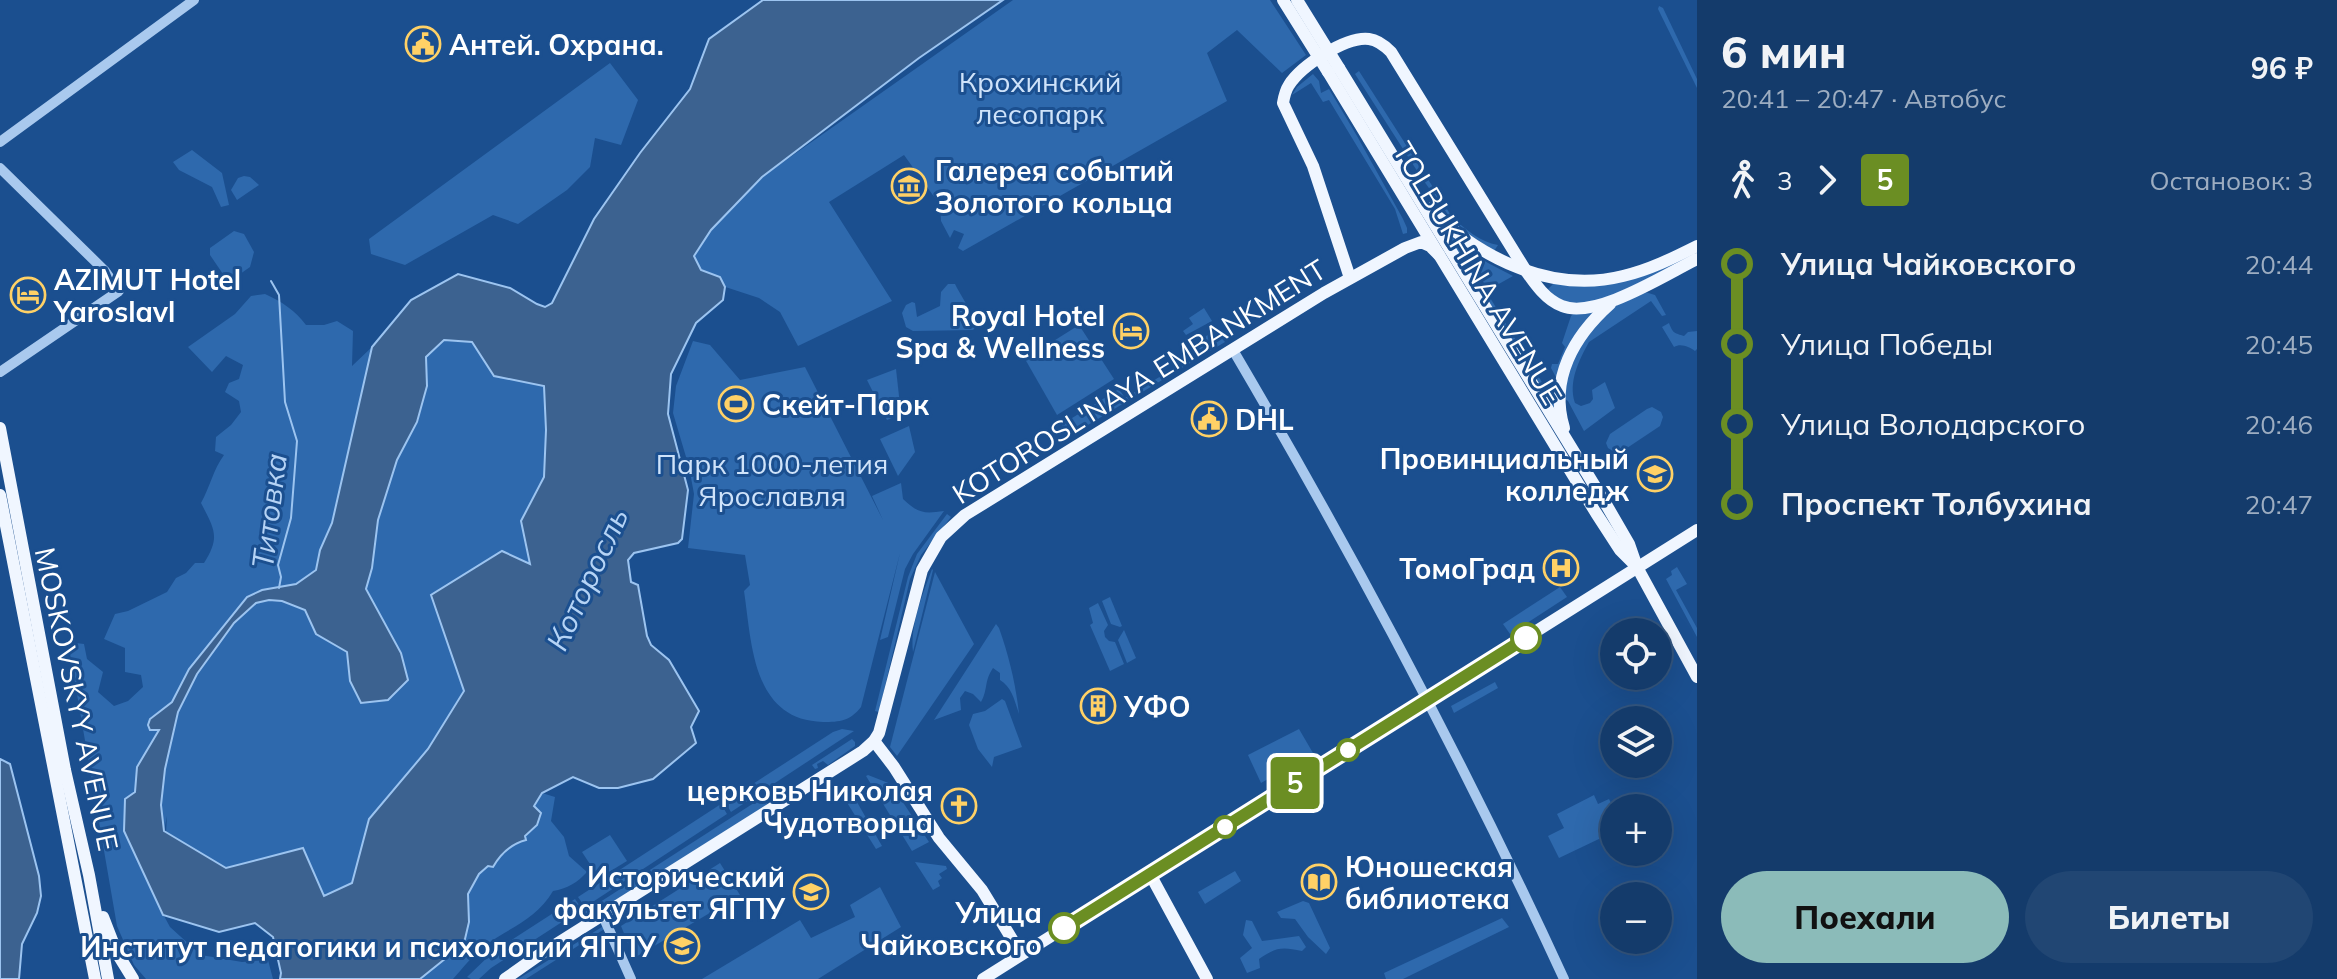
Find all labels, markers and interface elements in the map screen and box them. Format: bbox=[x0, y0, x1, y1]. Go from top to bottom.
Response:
text: 6 мин bbox=[1721, 24, 1846, 79]
public building icon: Антей. Охрана. bbox=[404, 25, 442, 63]
place label: Антей. Охрана. bbox=[449, 27, 664, 62]
text: 96 ₽ bbox=[2251, 49, 2313, 87]
park label: Крохинский лесопарк bbox=[959, 64, 1121, 131]
text: 20:41 – 20:47 · Автобус bbox=[1721, 82, 2007, 115]
street label: TOLBUKHINA AVENUE bbox=[1386, 135, 1570, 411]
place label: Галерея событий Золотого кольца bbox=[935, 153, 1174, 220]
icon: walk bbox=[1721, 158, 1765, 202]
icon: forward bbox=[1805, 158, 1849, 202]
text: 5 bbox=[1877, 162, 1893, 197]
text: 3 bbox=[1777, 164, 1793, 197]
text: Остановок: 3 bbox=[2150, 164, 2313, 197]
museum icon: Галерея событий Золотого кольца bbox=[890, 167, 928, 205]
text: Улица Чайковского bbox=[1781, 245, 2076, 283]
text: 20:44 bbox=[2245, 248, 2313, 281]
street label: KOTOROSL'NAYA EMBANKMENT bbox=[946, 251, 1332, 511]
place label: AZIMUT Hotel Yaroslavl bbox=[53, 262, 241, 329]
hotel icon: AZIMUT Hotel Yaroslavl bbox=[9, 276, 47, 314]
place label: Royal Hotel Spa & Wеllness bbox=[896, 298, 1105, 365]
hotel icon: Royal Hotel Spa & Wеllness bbox=[1112, 312, 1150, 350]
text: Улица Победы bbox=[1781, 325, 1993, 363]
text: 20:45 bbox=[2245, 328, 2313, 361]
sports icon: Скейт-Парк bbox=[717, 385, 755, 423]
place label: Скейт-Парк bbox=[762, 387, 930, 422]
public building icon: DHL bbox=[1190, 400, 1228, 438]
place label: DHL bbox=[1235, 402, 1294, 437]
text: Улица Володарского bbox=[1781, 405, 2085, 443]
text: 20:46 bbox=[2245, 408, 2313, 441]
place label: Провинциальный колледж bbox=[1380, 441, 1629, 508]
park label: Парк 1000-летия Ярославля bbox=[656, 446, 888, 513]
water label: Титовка bbox=[243, 451, 295, 571]
school or university icon: Провинциальный колледж bbox=[1636, 455, 1674, 493]
text: Проспект Толбухина bbox=[1781, 485, 2092, 523]
text: 20:47 bbox=[2245, 488, 2313, 521]
water label: Которосль bbox=[537, 502, 637, 656]
street label: MOSKOVSKYY AVENUE bbox=[28, 544, 126, 854]
hospital icon: ТомоГрад bbox=[1542, 549, 1580, 587]
place label: ТомоГрад bbox=[1399, 551, 1535, 586]
map controls bbox=[1600, 618, 1672, 954]
button: locate bbox=[1600, 618, 1672, 690]
unlabelled marker bbox=[1511, 623, 1541, 653]
building icon: УФО bbox=[1079, 687, 1117, 725]
place label: УФО bbox=[1123, 689, 1190, 724]
button: layers bbox=[1600, 706, 1672, 778]
unlabelled marker bbox=[1337, 739, 1359, 761]
line badge: 5 bbox=[1269, 757, 1321, 809]
text: 5 bbox=[1287, 765, 1303, 800]
place label: церковь Николая Чудотворца bbox=[687, 773, 933, 840]
church icon: церковь Николая Чудотворца bbox=[940, 787, 978, 825]
button: + bbox=[1600, 794, 1672, 866]
unlabelled marker bbox=[1214, 816, 1236, 838]
place label: Юношеская библиотека bbox=[1345, 849, 1513, 916]
place label: Исторический факультет ЯГПУ bbox=[554, 859, 786, 926]
library icon: Юношеская библиотека bbox=[1300, 863, 1338, 901]
button: Поехали bbox=[1721, 871, 2009, 963]
button: Билеты bbox=[2025, 871, 2313, 963]
school or university icon: Исторический факультет ЯГПУ bbox=[792, 873, 830, 911]
button: − bbox=[1600, 882, 1672, 954]
place label: Улица Чайковского bbox=[860, 895, 1042, 962]
marker: Улица Чайковского bbox=[1049, 913, 1079, 943]
school or university icon: Институт педагогики и психологии ЯГПУ bbox=[663, 927, 701, 965]
place label: Институт педагогики и психологии ЯГПУ bbox=[80, 929, 657, 964]

